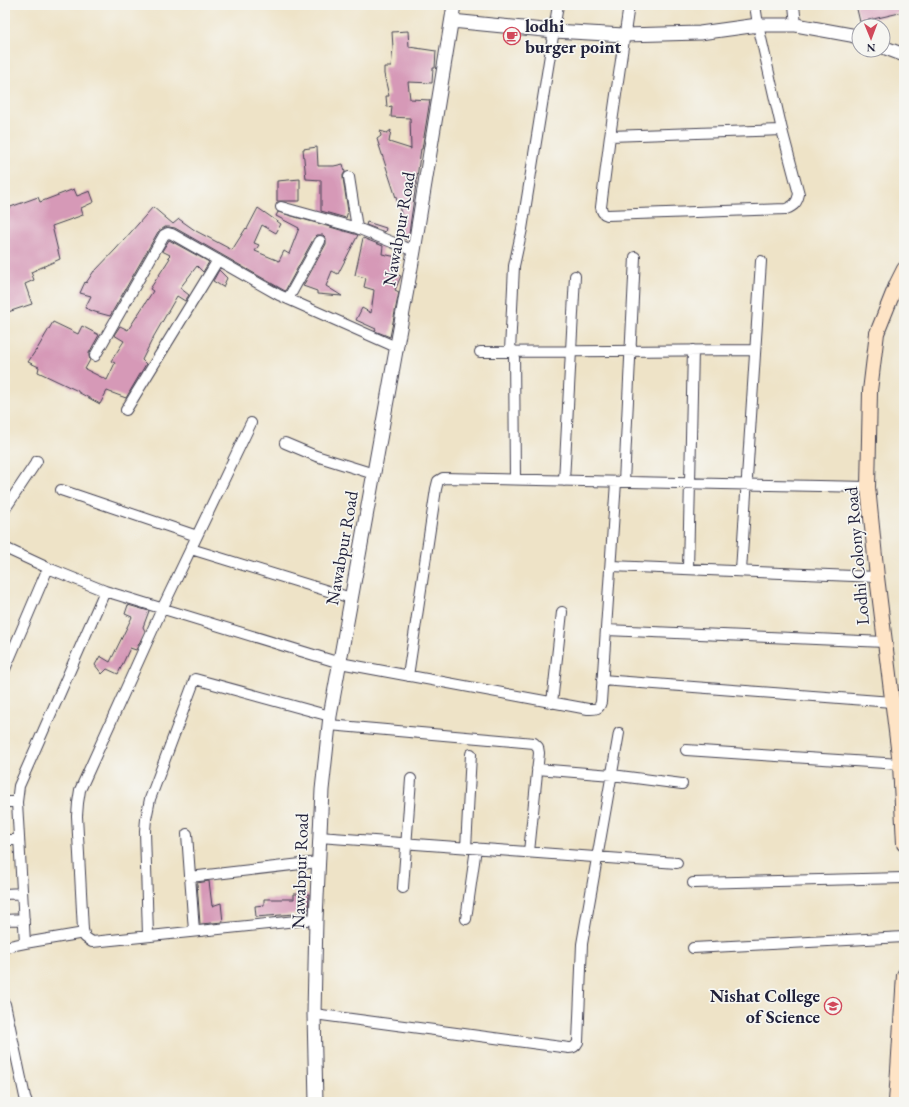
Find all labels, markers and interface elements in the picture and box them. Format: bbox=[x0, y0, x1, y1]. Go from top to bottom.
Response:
place label: lodhi burger point bbox=[525, 14, 621, 58]
north arrow bbox=[851, 18, 891, 58]
cafe icon: lodhi burger point bbox=[502, 26, 522, 46]
text: N bbox=[867, 41, 876, 55]
street label: Nawabpur Road bbox=[377, 169, 420, 288]
street label: Lodhi Colony Road bbox=[839, 485, 874, 626]
street label: Nawabpur Road bbox=[320, 488, 363, 607]
street label: Nawabpur Road bbox=[286, 812, 313, 929]
place label: Nishat College of Science bbox=[710, 984, 820, 1028]
school or university icon: Nishat College of Science bbox=[823, 996, 843, 1016]

